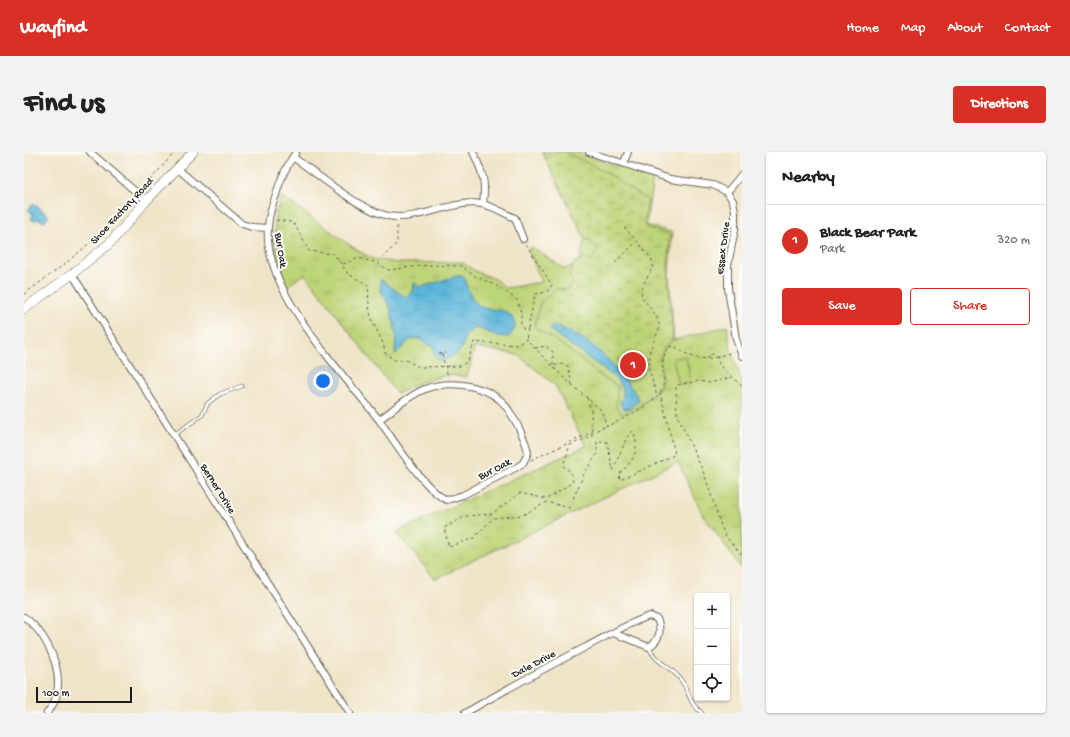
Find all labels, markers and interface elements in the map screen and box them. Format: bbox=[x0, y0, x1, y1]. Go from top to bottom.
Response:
text: Wayfind bbox=[20, 17, 86, 40]
text: Home bbox=[847, 20, 879, 37]
text: Map bbox=[901, 20, 925, 37]
text: About bbox=[947, 20, 983, 37]
text: Contact bbox=[1005, 20, 1050, 37]
button: Directions bbox=[953, 86, 1046, 123]
text: Find us bbox=[24, 88, 104, 121]
text: Nearby bbox=[782, 168, 835, 188]
street label: Shoe Factory Road bbox=[89, 174, 157, 247]
street label: Essex Drive bbox=[715, 221, 733, 275]
text: Black Bear Park bbox=[820, 224, 916, 242]
street label: Bur Oak bbox=[271, 231, 289, 270]
text: 1 bbox=[792, 233, 798, 248]
text: 320 m bbox=[997, 233, 1030, 248]
text: Park bbox=[820, 242, 845, 257]
button: Save bbox=[782, 288, 902, 325]
button: Share bbox=[910, 288, 1030, 325]
pin: 1 bbox=[620, 350, 646, 380]
your location bbox=[313, 371, 333, 391]
street label: Bur Oak bbox=[476, 456, 514, 484]
street label: Berner Drive bbox=[197, 461, 238, 516]
map controls bbox=[694, 593, 730, 701]
button: + bbox=[694, 593, 730, 629]
button: − bbox=[694, 629, 730, 665]
street label: Dale Drive bbox=[509, 648, 558, 682]
button: locate bbox=[694, 665, 730, 701]
scale bar bbox=[36, 685, 132, 704]
text: 100 m bbox=[42, 688, 69, 700]

